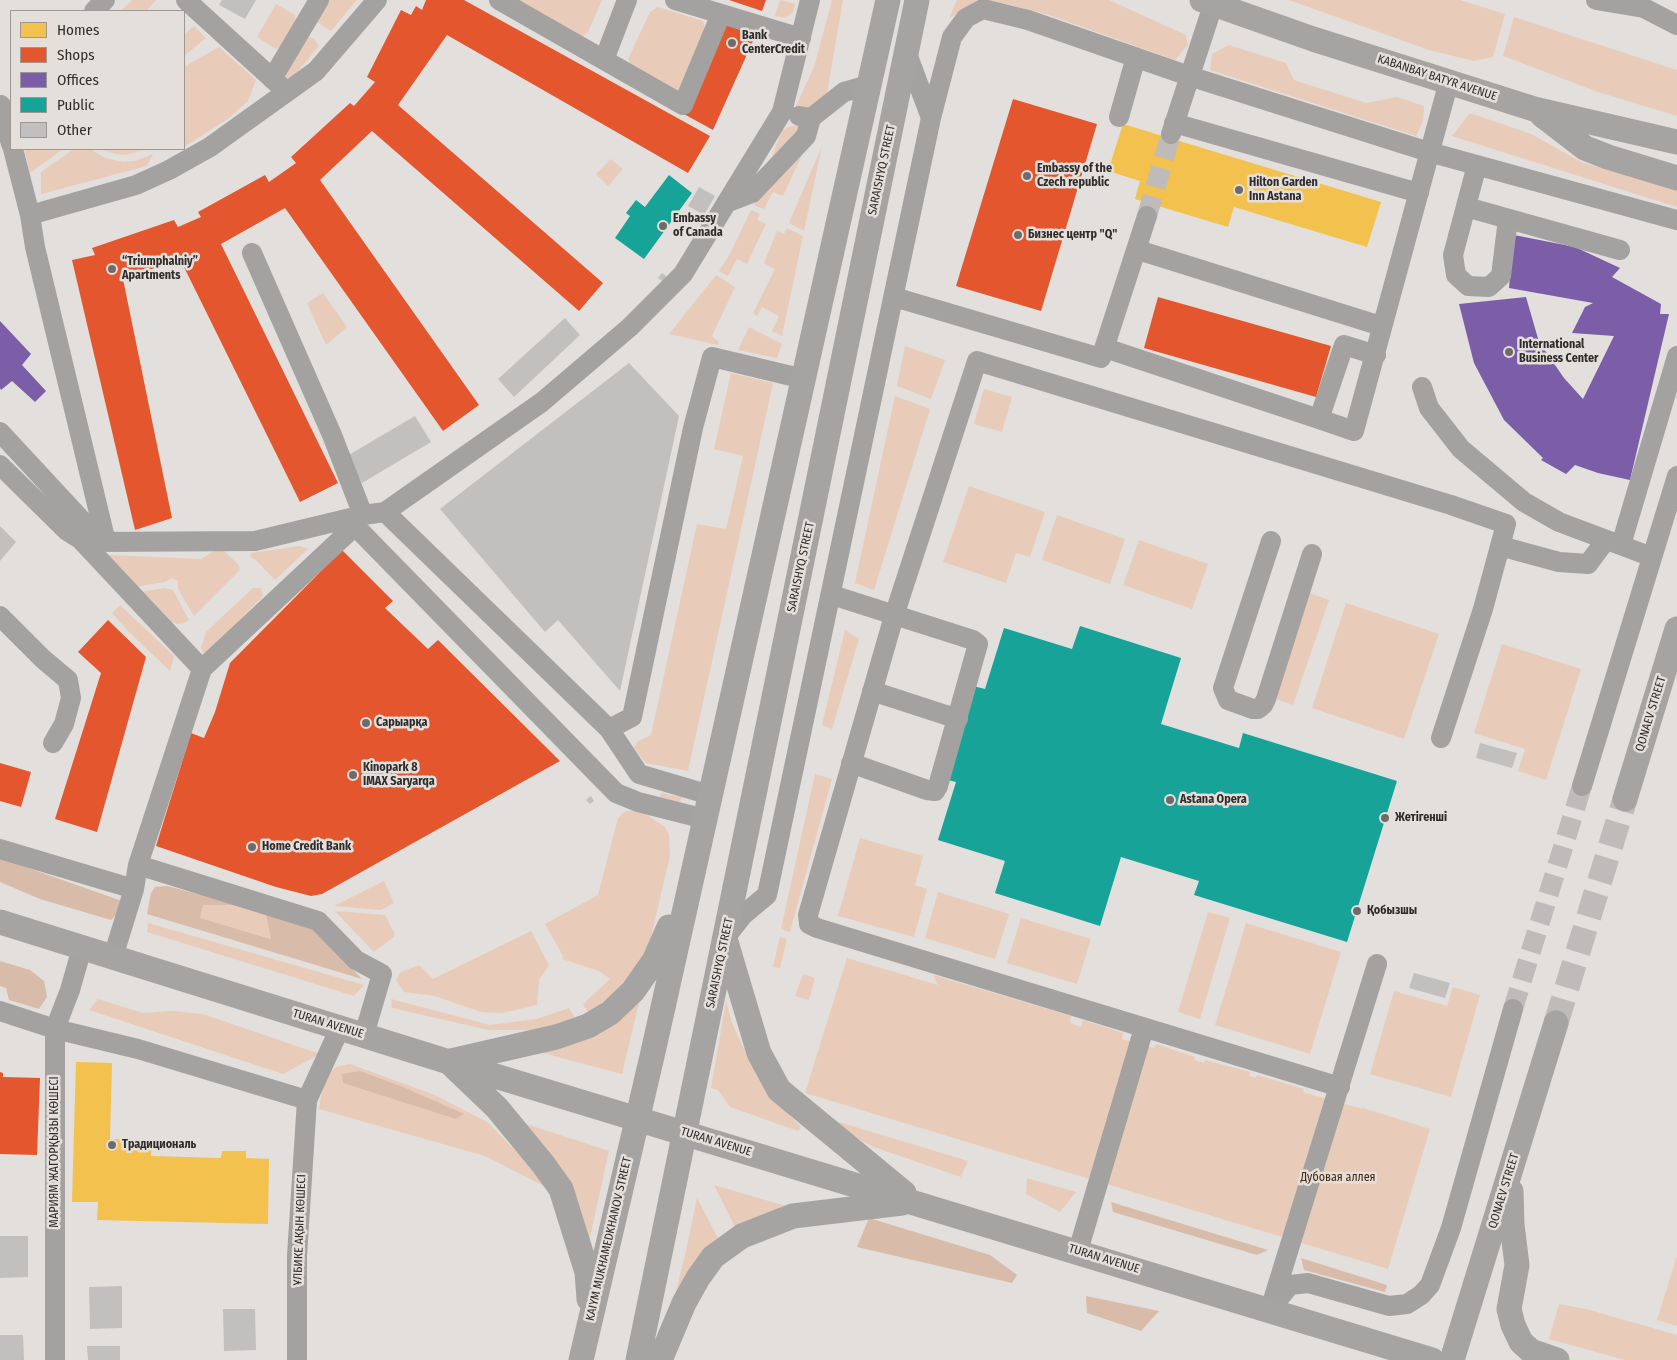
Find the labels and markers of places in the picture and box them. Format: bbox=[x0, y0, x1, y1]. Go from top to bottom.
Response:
place label: Bank CenterCredit bbox=[742, 29, 805, 57]
marker: Bank CenterCredit bbox=[726, 37, 738, 49]
place label: Embassy of the Czech republic bbox=[1037, 162, 1112, 190]
marker: Embassy of the Czech republic bbox=[1021, 170, 1033, 182]
place label: Hilton Garden Inn Astana bbox=[1249, 176, 1318, 204]
marker: Hilton Garden Inn Astana bbox=[1233, 184, 1245, 196]
place label: Embassy of Canada bbox=[673, 212, 723, 240]
marker: Embassy of Canada bbox=[657, 220, 669, 232]
place label: Бизнес центр "Q" bbox=[1028, 228, 1117, 242]
marker: Бизнес центр "Q" bbox=[1012, 229, 1024, 241]
place label: “Triumphalniy” Apartments bbox=[122, 255, 198, 283]
marker: “Triumphalniy” Apartments bbox=[106, 263, 118, 275]
place label: International Business Center bbox=[1519, 338, 1598, 366]
marker: International Business Center bbox=[1503, 346, 1515, 358]
place label: Сарыарқа bbox=[376, 716, 428, 730]
marker: Сарыарқа bbox=[360, 717, 372, 729]
place label: Kinopark 8 IMAX Saryarqa bbox=[363, 761, 435, 789]
marker: Kinopark 8 IMAX Saryarqa bbox=[347, 769, 359, 781]
place label: Astana Opera bbox=[1180, 793, 1247, 807]
marker: Astana Opera bbox=[1164, 794, 1176, 806]
place label: Жетігенші bbox=[1395, 811, 1447, 825]
marker: Жетігенші bbox=[1379, 812, 1391, 824]
place label: Home Credit Bank bbox=[262, 840, 351, 854]
marker: Home Credit Bank bbox=[246, 841, 258, 853]
place label: Қобызшы bbox=[1367, 904, 1417, 918]
marker: Қобызшы bbox=[1351, 905, 1363, 917]
place label: Традициональ bbox=[122, 1138, 196, 1152]
marker: Традициональ bbox=[106, 1139, 118, 1151]

